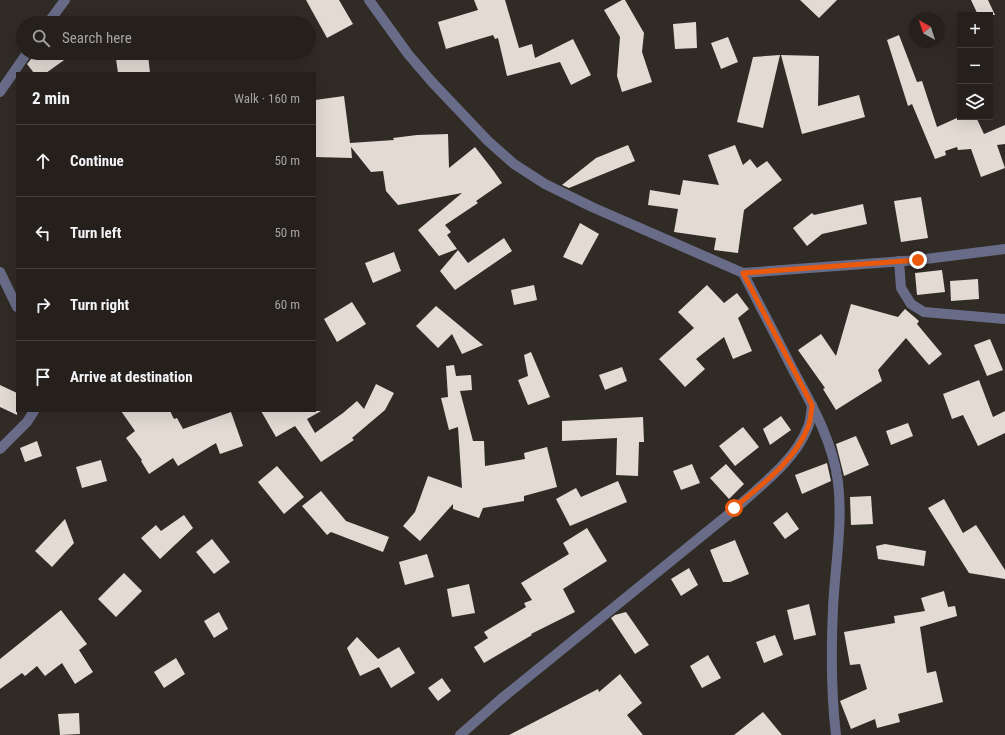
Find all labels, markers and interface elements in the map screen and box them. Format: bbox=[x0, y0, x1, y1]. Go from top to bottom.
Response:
north arrow bbox=[909, 12, 945, 48]
map controls bbox=[957, 12, 993, 120]
button: + bbox=[957, 12, 993, 48]
search box bbox=[16, 16, 316, 60]
icon: search bbox=[30, 27, 52, 49]
text: Search here bbox=[62, 29, 132, 47]
button: − bbox=[957, 48, 993, 84]
button: layers bbox=[957, 84, 993, 120]
text: 2 min bbox=[32, 88, 70, 108]
text: Walk · 160 m bbox=[234, 91, 300, 106]
icon: ahead bbox=[32, 150, 54, 172]
text: Continue bbox=[70, 152, 124, 170]
text: 50 m bbox=[274, 153, 300, 168]
icon: left bbox=[32, 222, 54, 244]
text: Turn left bbox=[70, 224, 121, 242]
text: 50 m bbox=[274, 225, 300, 240]
route end bbox=[909, 251, 927, 269]
icon: right bbox=[32, 294, 54, 316]
text: Turn right bbox=[70, 296, 129, 314]
text: 60 m bbox=[274, 297, 300, 312]
icon: arrive bbox=[32, 366, 54, 388]
text: Arrive at destination bbox=[70, 368, 193, 386]
route start bbox=[725, 499, 743, 517]

